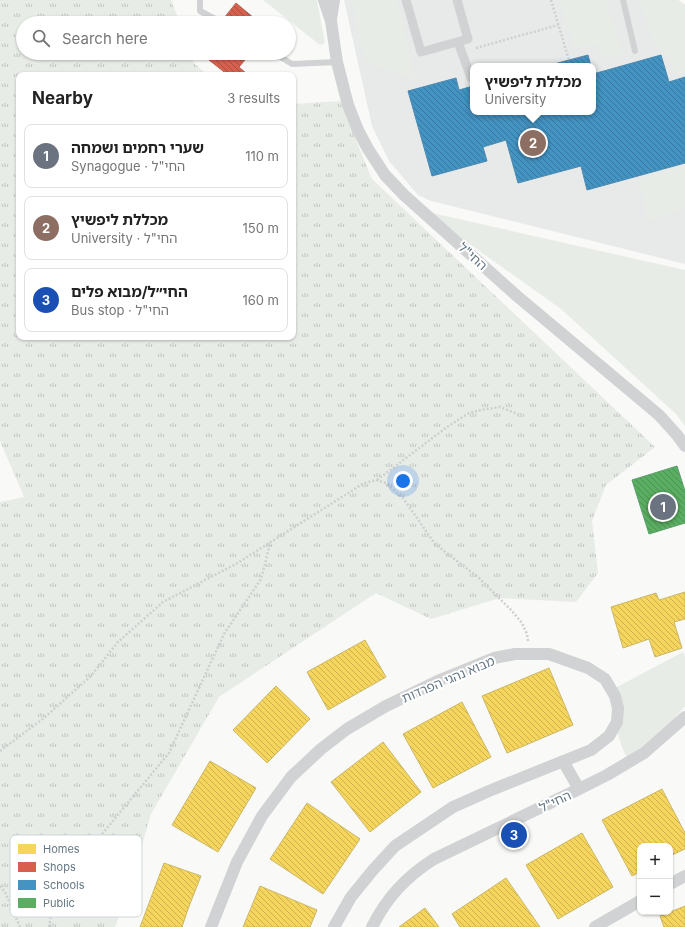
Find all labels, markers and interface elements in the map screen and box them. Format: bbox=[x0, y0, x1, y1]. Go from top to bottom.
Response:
search box bbox=[16, 16, 296, 60]
icon: search bbox=[30, 27, 52, 49]
text: Search here bbox=[62, 29, 148, 48]
popup bbox=[470, 63, 596, 115]
text: מכללת ליפשיץ bbox=[485, 72, 581, 91]
text: Nearby bbox=[32, 88, 93, 108]
text: 3 results bbox=[227, 90, 280, 106]
text: University bbox=[485, 91, 546, 107]
pin: 2 bbox=[520, 128, 546, 158]
text: שערי רחמים ושמחה bbox=[71, 138, 204, 157]
text: 1 bbox=[43, 148, 49, 164]
text: 110 m bbox=[245, 148, 279, 164]
text: Synagogue · החי"ל bbox=[71, 158, 185, 174]
text: מכללת ליפשיץ bbox=[71, 210, 168, 229]
text: 2 bbox=[42, 220, 50, 236]
text: 150 m bbox=[243, 220, 279, 236]
text: University · החי"ל bbox=[71, 230, 177, 246]
street label: החי"ל bbox=[455, 239, 491, 273]
text: החי״ל/מבוא פלים bbox=[71, 282, 188, 301]
text: 3 bbox=[42, 292, 50, 308]
text: 160 m bbox=[242, 292, 279, 308]
text: Bus stop · החי"ל bbox=[71, 302, 169, 318]
your location bbox=[393, 471, 413, 491]
pin: 1 bbox=[650, 492, 676, 522]
street label: מבוא נהגי הפרדות bbox=[399, 652, 497, 706]
street label: החי"ל bbox=[536, 787, 574, 815]
pin: 3 bbox=[501, 820, 527, 850]
legend bbox=[10, 835, 142, 917]
text: Homes bbox=[43, 842, 80, 856]
map controls bbox=[637, 843, 673, 915]
button: + bbox=[637, 843, 673, 879]
text: Shops bbox=[43, 860, 76, 874]
text: Schools bbox=[43, 878, 85, 892]
button: − bbox=[637, 879, 673, 915]
text: Public bbox=[43, 896, 75, 910]

